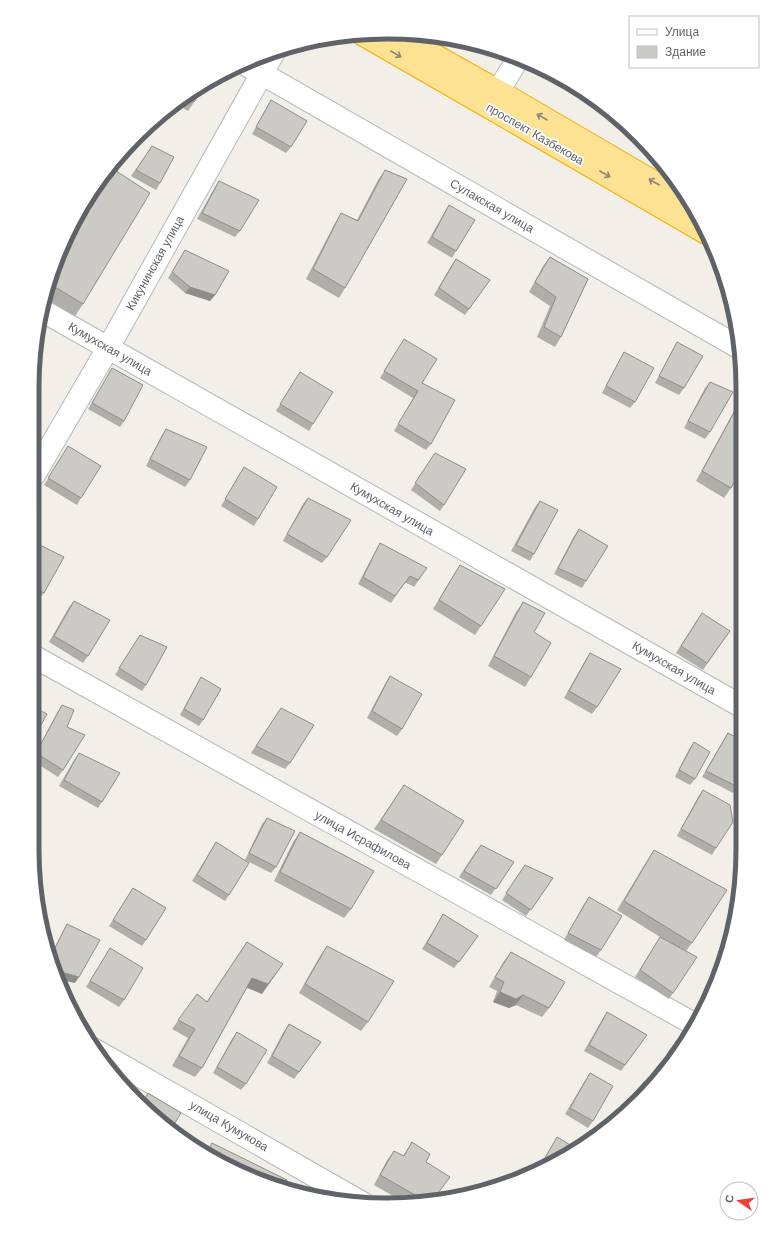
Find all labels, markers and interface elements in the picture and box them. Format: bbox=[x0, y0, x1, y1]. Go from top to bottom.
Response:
legend bbox=[629, 16, 759, 68]
text: Улица bbox=[665, 25, 699, 39]
text: Здание bbox=[665, 45, 706, 59]
one-way arrow bbox=[390, 50, 402, 58]
street label: проспект Казбекова bbox=[484, 100, 587, 168]
one-way arrow bbox=[536, 112, 548, 120]
one-way arrow bbox=[599, 171, 611, 179]
street label: Сулакская улица bbox=[448, 176, 537, 236]
one-way arrow bbox=[648, 178, 660, 186]
street label: Кикунинская улица bbox=[123, 213, 187, 313]
street label: Кумухская улица bbox=[66, 319, 155, 379]
street label: Кумухская улица bbox=[348, 479, 437, 539]
street label: Кумухская улица bbox=[630, 638, 719, 698]
street label: улица Исрафилова bbox=[313, 808, 414, 872]
street label: улица Кумукова bbox=[187, 1098, 271, 1154]
north arrow bbox=[719, 1181, 759, 1221]
text: С bbox=[723, 1193, 736, 1204]

